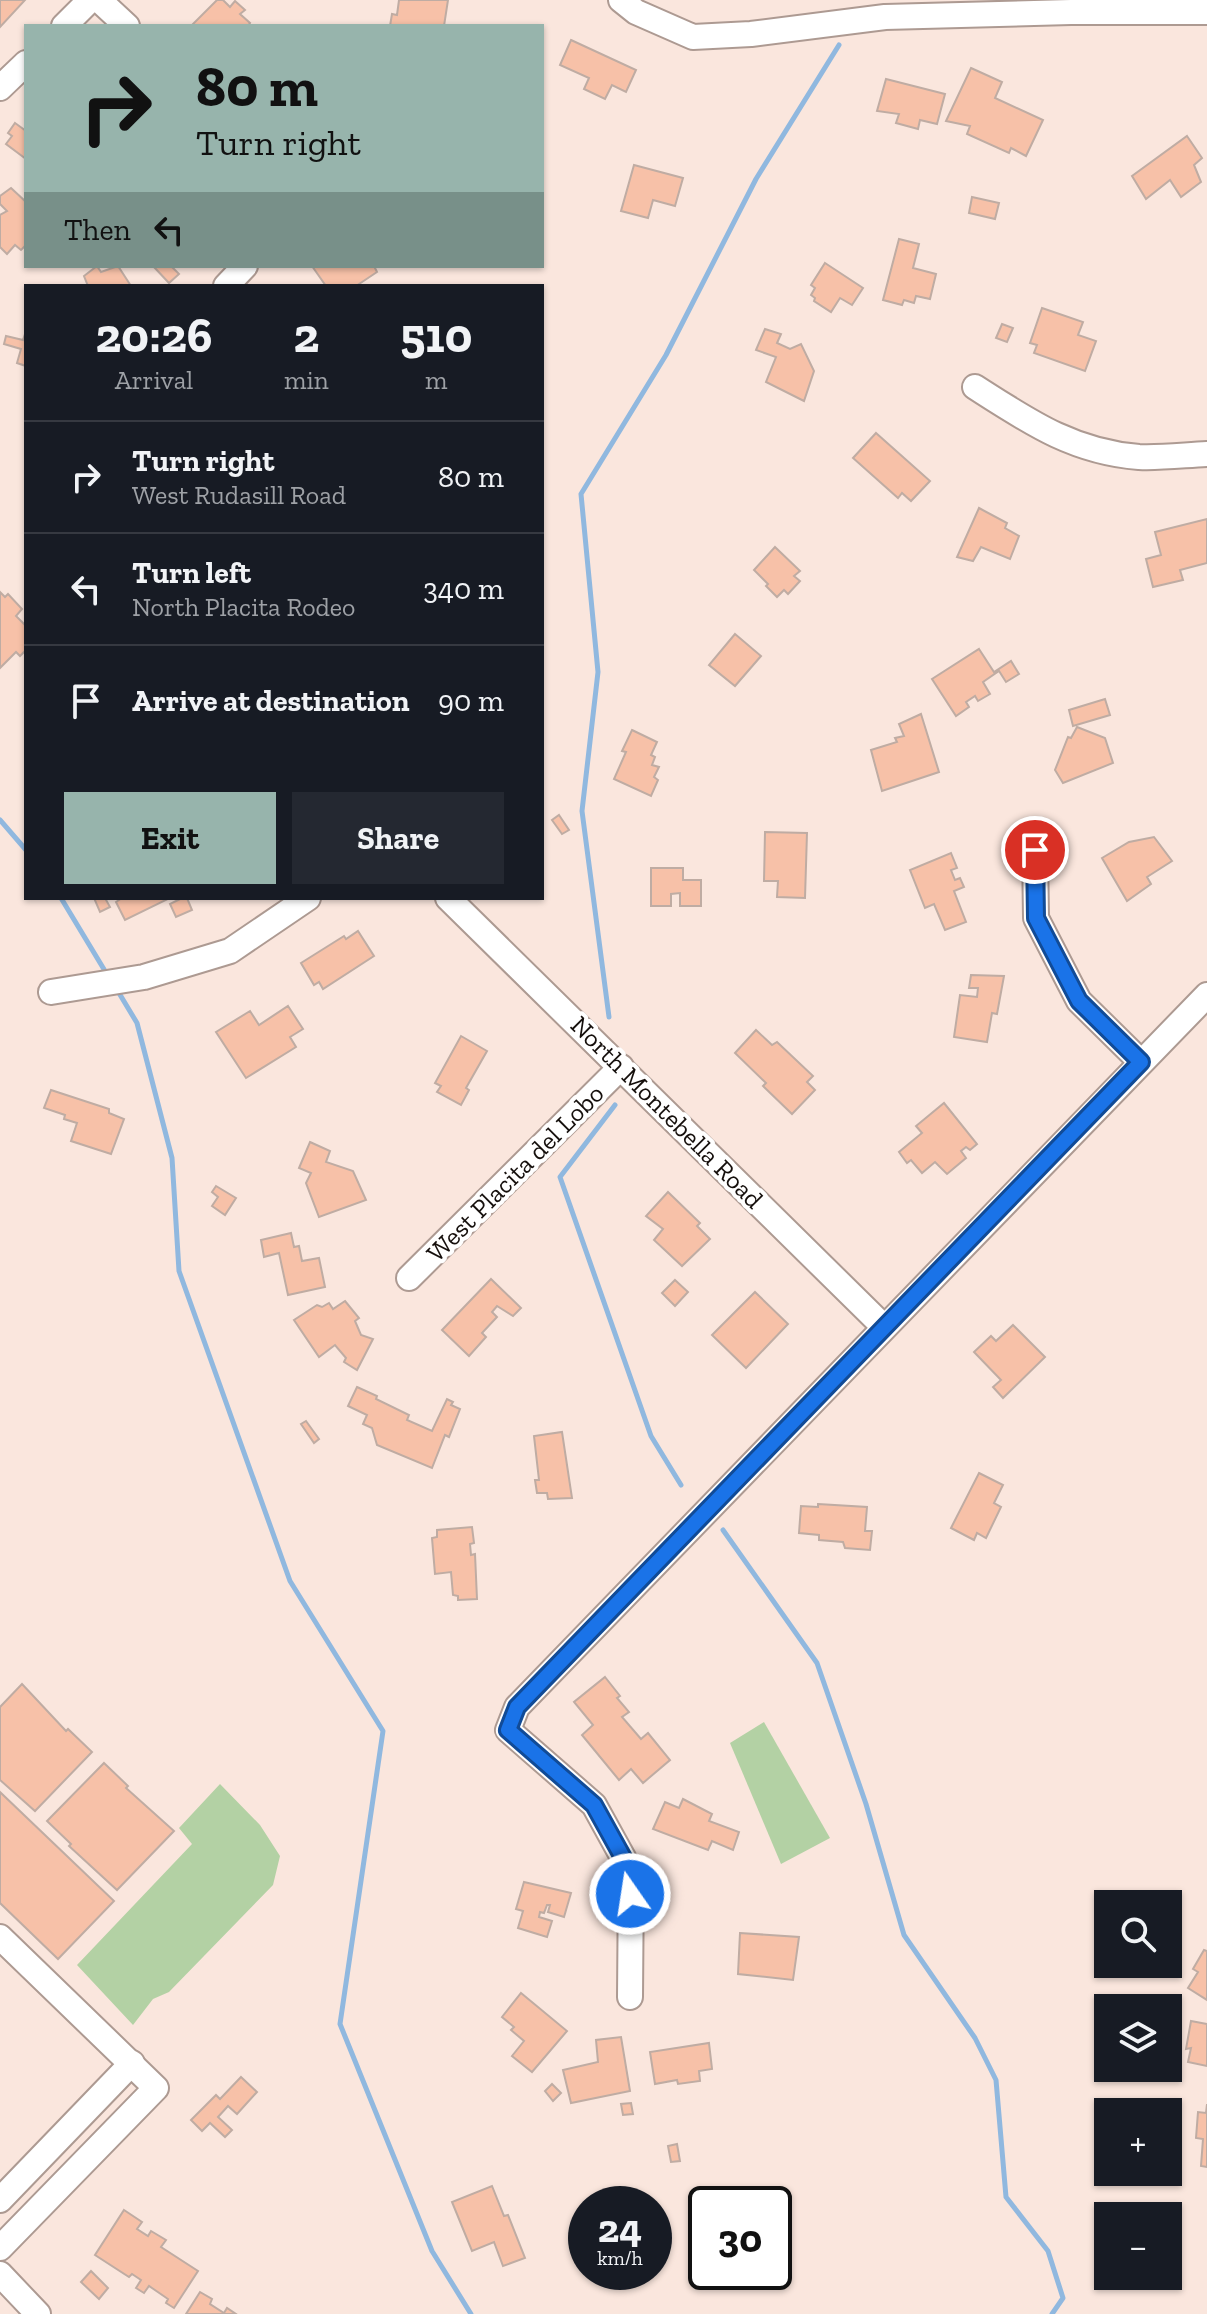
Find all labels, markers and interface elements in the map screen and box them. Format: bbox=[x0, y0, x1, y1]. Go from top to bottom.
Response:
text: 80 m bbox=[196, 53, 318, 120]
icon: right bbox=[64, 56, 168, 160]
text: Turn right bbox=[196, 121, 361, 164]
icon: left bbox=[147, 208, 191, 252]
text: Then bbox=[64, 212, 131, 248]
text: 20:26 bbox=[96, 307, 212, 364]
text: 2 bbox=[293, 307, 319, 364]
text: 510 bbox=[400, 307, 472, 364]
text: Arrival bbox=[115, 364, 193, 396]
text: min bbox=[284, 364, 329, 396]
text: m bbox=[425, 364, 448, 396]
text: Turn right bbox=[132, 443, 274, 479]
icon: right bbox=[64, 455, 108, 499]
text: 80 m bbox=[438, 459, 504, 495]
text: West Rudasill Road bbox=[132, 479, 346, 511]
text: Turn left bbox=[132, 555, 251, 591]
icon: left bbox=[64, 567, 108, 611]
text: 340 m bbox=[423, 571, 504, 607]
text: North Placita Rodeo bbox=[132, 591, 355, 623]
icon: arrive bbox=[64, 679, 108, 723]
text: Arrive at destination bbox=[132, 683, 409, 719]
text: 90 m bbox=[438, 683, 504, 719]
button: Exit bbox=[64, 792, 276, 884]
button: Share bbox=[292, 792, 504, 884]
pin bbox=[1001, 816, 1069, 884]
icon: arrive bbox=[1013, 828, 1057, 872]
street label: North Montebella Road bbox=[564, 1009, 770, 1215]
street label: West Placita del Lobo bbox=[420, 1078, 610, 1268]
position arrow bbox=[588, 1852, 672, 1936]
map controls bbox=[1094, 1890, 1182, 2290]
button: search bbox=[1094, 1890, 1182, 1978]
button: layers bbox=[1094, 1994, 1182, 2082]
button: + bbox=[1094, 2098, 1182, 2186]
speed limit sign: 30 bbox=[688, 2186, 792, 2290]
button: − bbox=[1094, 2202, 1182, 2290]
text: 24 bbox=[598, 2204, 642, 2252]
text: km/h bbox=[597, 2246, 643, 2270]

